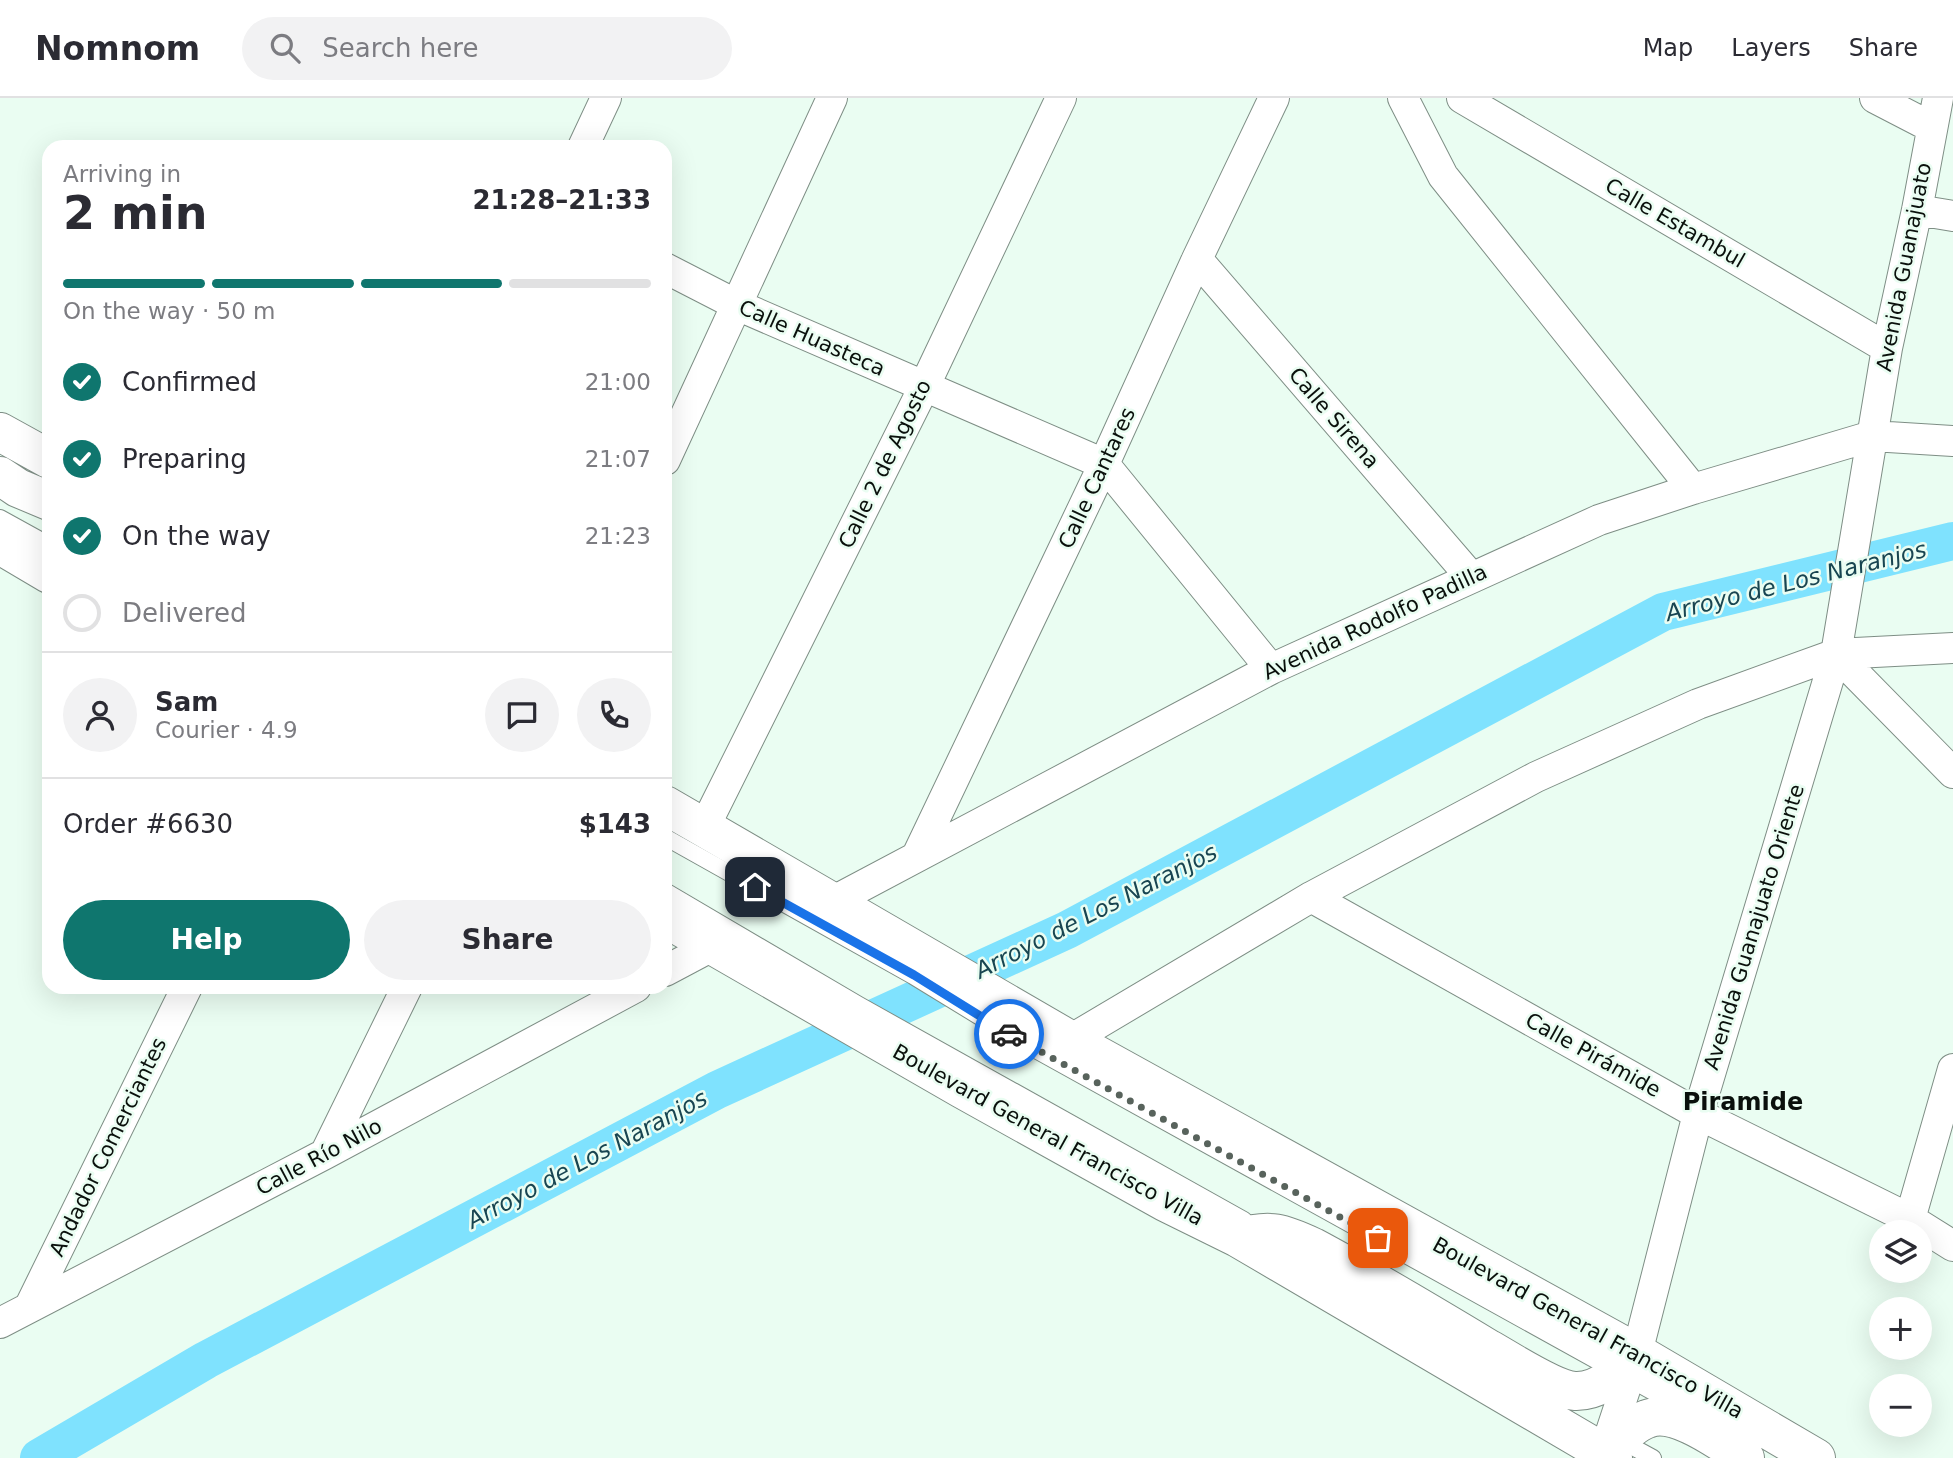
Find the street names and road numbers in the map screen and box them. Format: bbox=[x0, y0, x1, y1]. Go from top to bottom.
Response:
street label: Avenida Guanajuato bbox=[1872, 161, 1936, 373]
street label: Calle Estambul bbox=[1601, 173, 1749, 273]
street label: Calle Huasteca bbox=[735, 295, 889, 381]
street label: Calle Sirena bbox=[1284, 363, 1384, 473]
street label: Calle 2 de Agosto bbox=[834, 376, 936, 552]
street label: Calle Cantares bbox=[1054, 404, 1140, 552]
street label: Avenida Rodolfo Padilla bbox=[1259, 560, 1491, 684]
street label: Avenida Guanajuato Oriente bbox=[1699, 781, 1809, 1073]
street label: Calle Pirámide bbox=[1521, 1008, 1665, 1102]
street label: Andador Comerciantes bbox=[45, 1034, 171, 1260]
street label: Boulevard General Francisco Villa bbox=[889, 1039, 1207, 1231]
street label: Calle Río Nilo bbox=[252, 1114, 386, 1200]
street label: Boulevard General Francisco Villa bbox=[1429, 1232, 1747, 1424]

